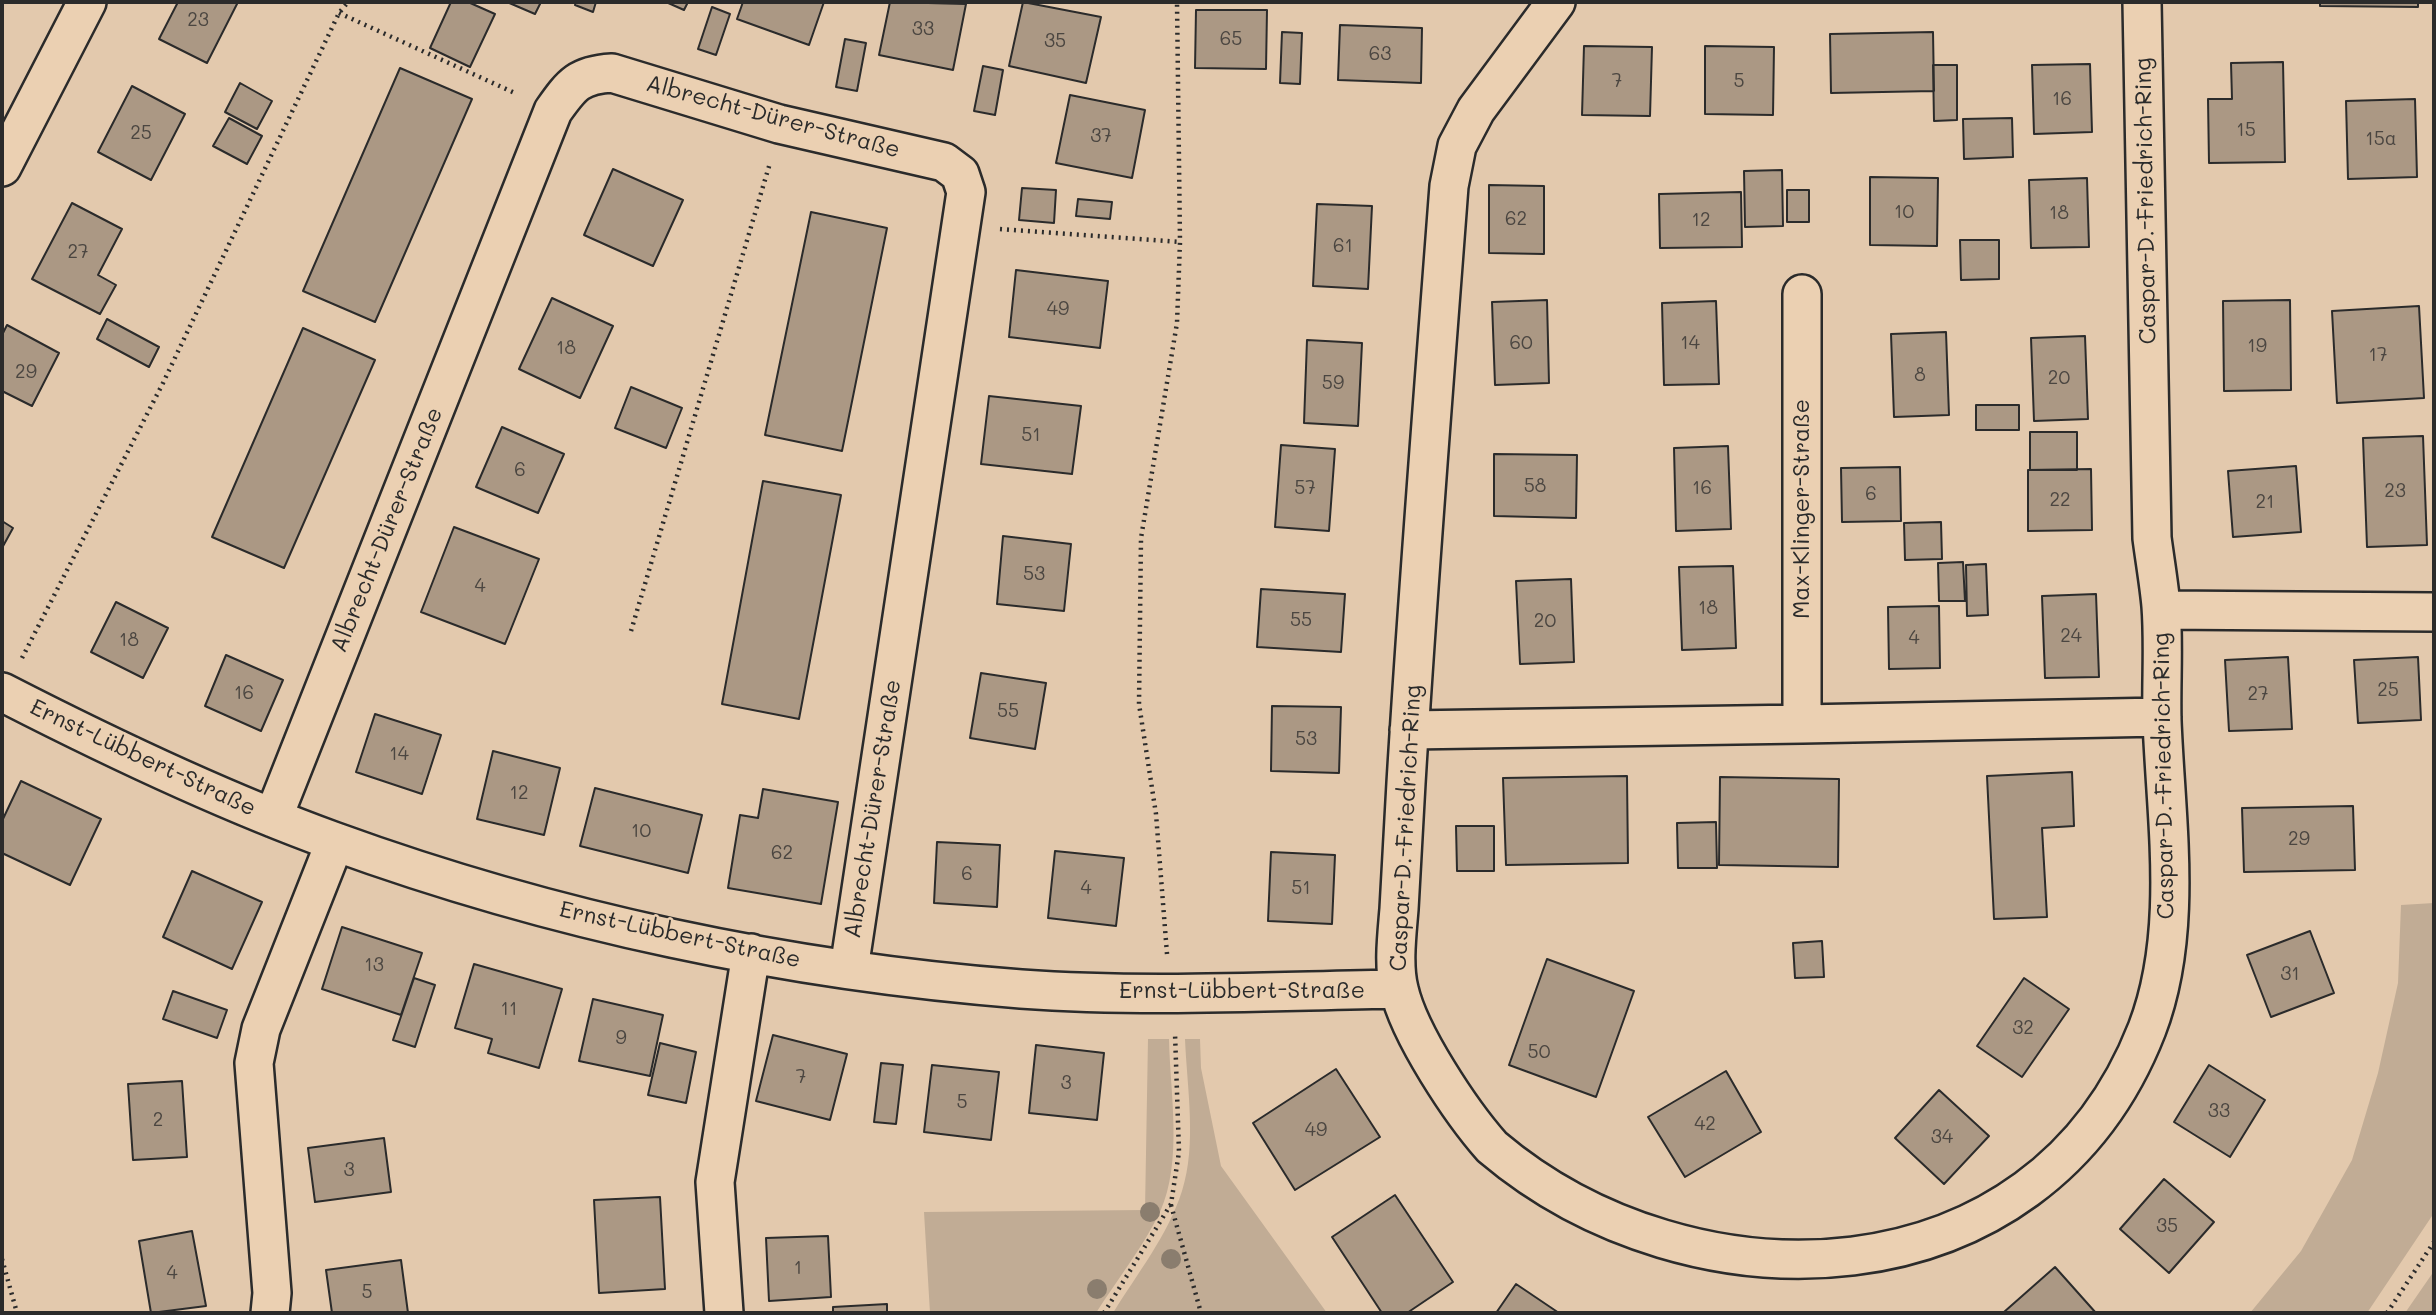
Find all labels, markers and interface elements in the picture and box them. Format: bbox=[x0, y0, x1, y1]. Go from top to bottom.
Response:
house number: 23 bbox=[187, 9, 209, 31]
house number: 33 bbox=[912, 18, 934, 40]
house number: 65 bbox=[1220, 28, 1242, 50]
house number: 35 bbox=[1044, 30, 1066, 52]
house number: 63 bbox=[1369, 43, 1391, 65]
street label: Caspar-D.-Friedrich-Ring bbox=[2130, 57, 2162, 345]
street label: Albrecht-Dürer-Straße bbox=[643, 70, 903, 164]
house number: 7 bbox=[1612, 70, 1622, 92]
house number: 5 bbox=[1733, 70, 1745, 92]
house number: 16 bbox=[2052, 88, 2072, 110]
house number: 15 bbox=[2236, 119, 2256, 141]
house number: 25 bbox=[130, 122, 152, 144]
house number: 37 bbox=[1090, 125, 1112, 147]
house number: 15a bbox=[2365, 128, 2397, 150]
house number: 10 bbox=[1894, 201, 1914, 223]
house number: 18 bbox=[2049, 202, 2069, 224]
house number: 62 bbox=[1505, 208, 1527, 230]
house number: 12 bbox=[1691, 209, 1711, 231]
house number: 61 bbox=[1333, 235, 1353, 257]
house number: 27 bbox=[67, 241, 89, 263]
house number: 49 bbox=[1047, 298, 1069, 320]
house number: 60 bbox=[1509, 332, 1533, 354]
house number: 14 bbox=[1680, 332, 1700, 354]
house number: 19 bbox=[2247, 335, 2267, 357]
house number: 18 bbox=[556, 337, 576, 359]
house number: 17 bbox=[2368, 344, 2388, 366]
house number: 29 bbox=[15, 361, 37, 383]
house number: 8 bbox=[1914, 364, 1926, 386]
house number: 20 bbox=[2048, 367, 2070, 389]
house number: 59 bbox=[1322, 372, 1344, 394]
street label: Max-Klinger-Straße bbox=[1788, 399, 1816, 619]
street label: Albrecht-Dürer-Straße bbox=[325, 404, 449, 656]
house number: 51 bbox=[1021, 424, 1041, 446]
house number: 6 bbox=[514, 459, 526, 481]
house number: 58 bbox=[1524, 475, 1546, 497]
house number: 57 bbox=[1294, 477, 1316, 499]
house number: 16 bbox=[1692, 477, 1712, 499]
house number: 23 bbox=[2384, 480, 2406, 502]
house number: 6 bbox=[1865, 483, 1877, 505]
house number: 22 bbox=[2049, 489, 2071, 511]
house number: 21 bbox=[2255, 491, 2275, 513]
house number: 53 bbox=[1023, 563, 1045, 585]
house number: 4 bbox=[474, 575, 486, 597]
house number: 18 bbox=[1698, 597, 1718, 619]
house number: 55 bbox=[1290, 609, 1312, 631]
house number: 20 bbox=[1534, 610, 1556, 632]
house number: 24 bbox=[2060, 625, 2082, 647]
house number: 4 bbox=[1908, 627, 1920, 649]
house number: 18 bbox=[119, 629, 139, 651]
street label: Caspar-D.-Friedrich-Ring bbox=[2148, 632, 2180, 920]
street label: Albrecht-Dürer-Straße bbox=[839, 678, 907, 940]
house number: 25 bbox=[2377, 679, 2399, 701]
house number: 16 bbox=[234, 682, 254, 704]
house number: 27 bbox=[2247, 683, 2269, 705]
street label: Caspar-D.-Friedrich-Ring bbox=[1385, 684, 1427, 972]
street label: Ernst-Lübbert-Straße bbox=[26, 694, 260, 822]
house number: 55 bbox=[997, 700, 1019, 722]
house number: 53 bbox=[1295, 728, 1317, 750]
house number: 14 bbox=[389, 743, 409, 765]
house number: 12 bbox=[509, 782, 529, 804]
house number: 10 bbox=[631, 820, 651, 842]
house number: 29 bbox=[2288, 828, 2310, 850]
house number: 62 bbox=[771, 842, 793, 864]
house number: 6 bbox=[961, 863, 973, 885]
house number: 4 bbox=[1080, 877, 1092, 899]
house number: 51 bbox=[1291, 877, 1311, 899]
street label: Ernst-Lübbert-Straße bbox=[557, 896, 803, 974]
house number: 13 bbox=[364, 954, 384, 976]
house number: 31 bbox=[2280, 963, 2300, 985]
street label: Ernst-Lübbert-Straße bbox=[1119, 977, 1365, 1005]
house number: 11 bbox=[501, 998, 517, 1020]
house number: 32 bbox=[2012, 1017, 2034, 1039]
house number: 9 bbox=[615, 1027, 627, 1049]
house number: 50 bbox=[1528, 1041, 1550, 1063]
house number: 7 bbox=[796, 1066, 806, 1088]
house number: 3 bbox=[1060, 1072, 1072, 1094]
house number: 5 bbox=[956, 1091, 968, 1113]
house number: 33 bbox=[2208, 1100, 2230, 1122]
house number: 2 bbox=[153, 1109, 163, 1131]
house number: 42 bbox=[1694, 1113, 1716, 1135]
house number: 49 bbox=[1305, 1119, 1327, 1141]
house number: 34 bbox=[1931, 1126, 1953, 1148]
house number: 3 bbox=[343, 1159, 355, 1181]
house number: 35 bbox=[2156, 1215, 2178, 1237]
house number: 1 bbox=[794, 1257, 802, 1279]
house number: 4 bbox=[166, 1262, 178, 1284]
house number: 5 bbox=[361, 1281, 373, 1303]

